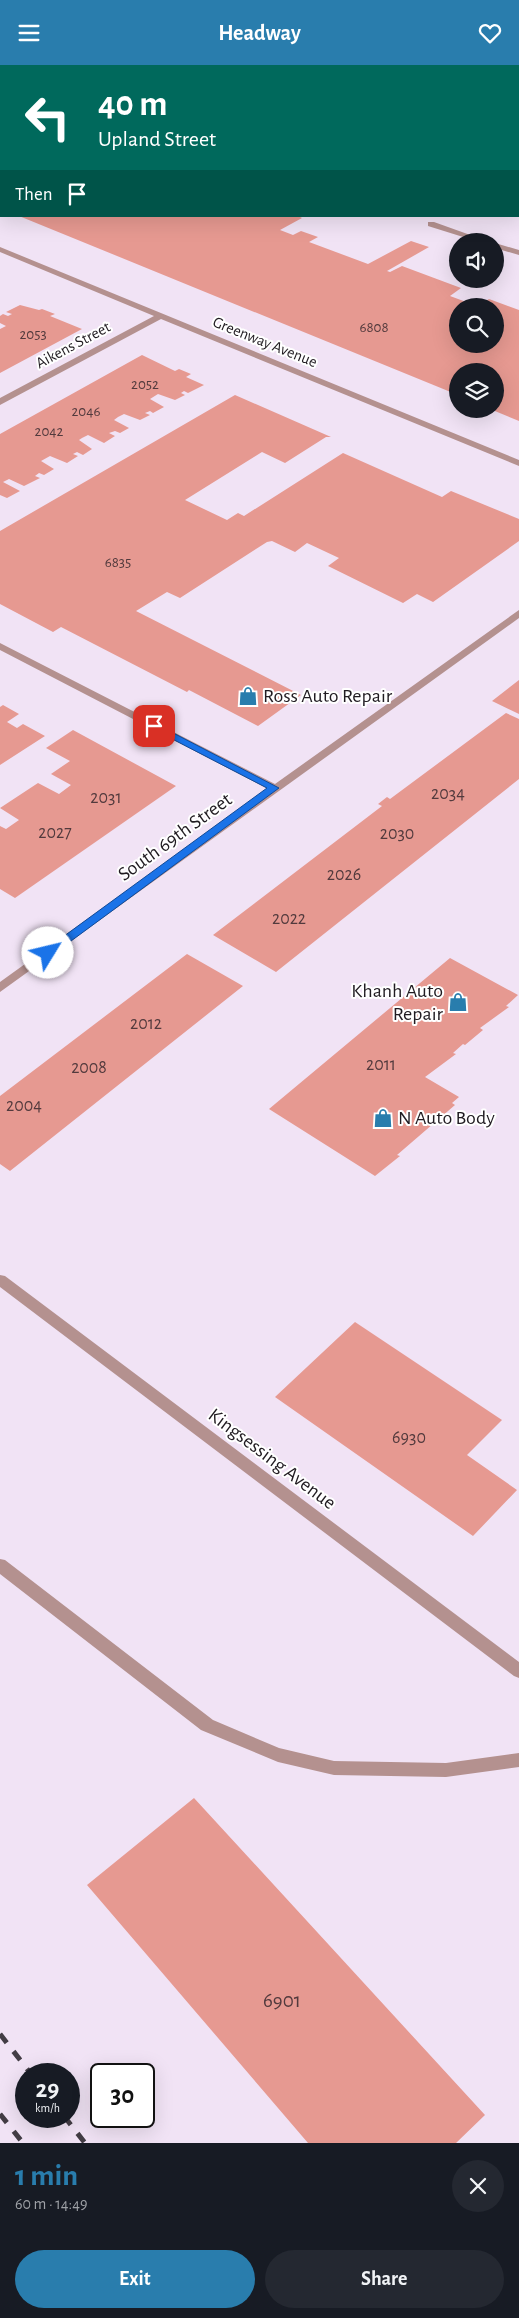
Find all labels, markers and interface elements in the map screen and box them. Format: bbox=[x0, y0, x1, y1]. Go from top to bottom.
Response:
icon: menu bbox=[15, 19, 43, 47]
icon: heart bbox=[476, 19, 504, 47]
text: Headway bbox=[218, 22, 301, 44]
icon: left bbox=[15, 85, 80, 150]
text: 40 m bbox=[98, 87, 167, 122]
text: Upland Street bbox=[98, 128, 216, 150]
icon: arrive bbox=[63, 180, 91, 208]
text: Then bbox=[15, 185, 53, 204]
map controls bbox=[449, 233, 504, 418]
button: sound bbox=[449, 233, 504, 288]
button: search bbox=[449, 298, 504, 353]
street label: Greenway Avenue bbox=[210, 314, 319, 371]
street label: Aikens Street bbox=[33, 319, 113, 371]
house number: 6808 bbox=[359, 320, 389, 335]
house number: 2053 bbox=[19, 327, 47, 342]
button: layers bbox=[449, 363, 504, 418]
house number: 2052 bbox=[131, 377, 159, 392]
house number: 2046 bbox=[71, 404, 101, 419]
house number: 2042 bbox=[35, 424, 64, 439]
house number: 6835 bbox=[105, 555, 131, 570]
shop icon: Ross Auto Repair bbox=[237, 685, 259, 707]
place label: Ross Auto Repair bbox=[263, 686, 393, 706]
pin bbox=[133, 705, 175, 747]
icon: arrive bbox=[140, 712, 168, 740]
house number: 2034 bbox=[431, 785, 465, 803]
house number: 2031 bbox=[90, 789, 122, 807]
street label: South 69th Street bbox=[114, 789, 236, 885]
house number: 2027 bbox=[38, 824, 72, 842]
house number: 2030 bbox=[380, 825, 414, 843]
house number: 2026 bbox=[327, 866, 361, 884]
house number: 2022 bbox=[272, 910, 306, 928]
position arrow bbox=[21, 926, 73, 978]
place label: Khanh Auto Repair bbox=[351, 981, 444, 1024]
shop icon: Khanh Auto Repair bbox=[447, 991, 469, 1013]
house number: 2012 bbox=[130, 1015, 162, 1033]
house number: 2011 bbox=[366, 1056, 396, 1074]
house number: 2008 bbox=[71, 1059, 107, 1077]
house number: 2004 bbox=[6, 1097, 42, 1115]
shop icon: N Auto Body bbox=[372, 1107, 394, 1129]
place label: N Auto Body bbox=[398, 1108, 495, 1128]
street label: Kingsessing Avenue bbox=[205, 1405, 339, 1513]
house number: 6930 bbox=[392, 1429, 426, 1447]
house number: 6901 bbox=[263, 1990, 301, 2011]
speed limit sign: 30 bbox=[90, 2063, 155, 2128]
text: 29 bbox=[36, 2077, 59, 2102]
text: km/h bbox=[35, 2102, 60, 2114]
button: close bbox=[452, 2160, 504, 2212]
text: 1 min bbox=[15, 2161, 78, 2191]
text: 60 m · 14:49 bbox=[15, 2196, 87, 2212]
button: Exit bbox=[15, 2250, 255, 2308]
button: Share bbox=[265, 2250, 504, 2308]

